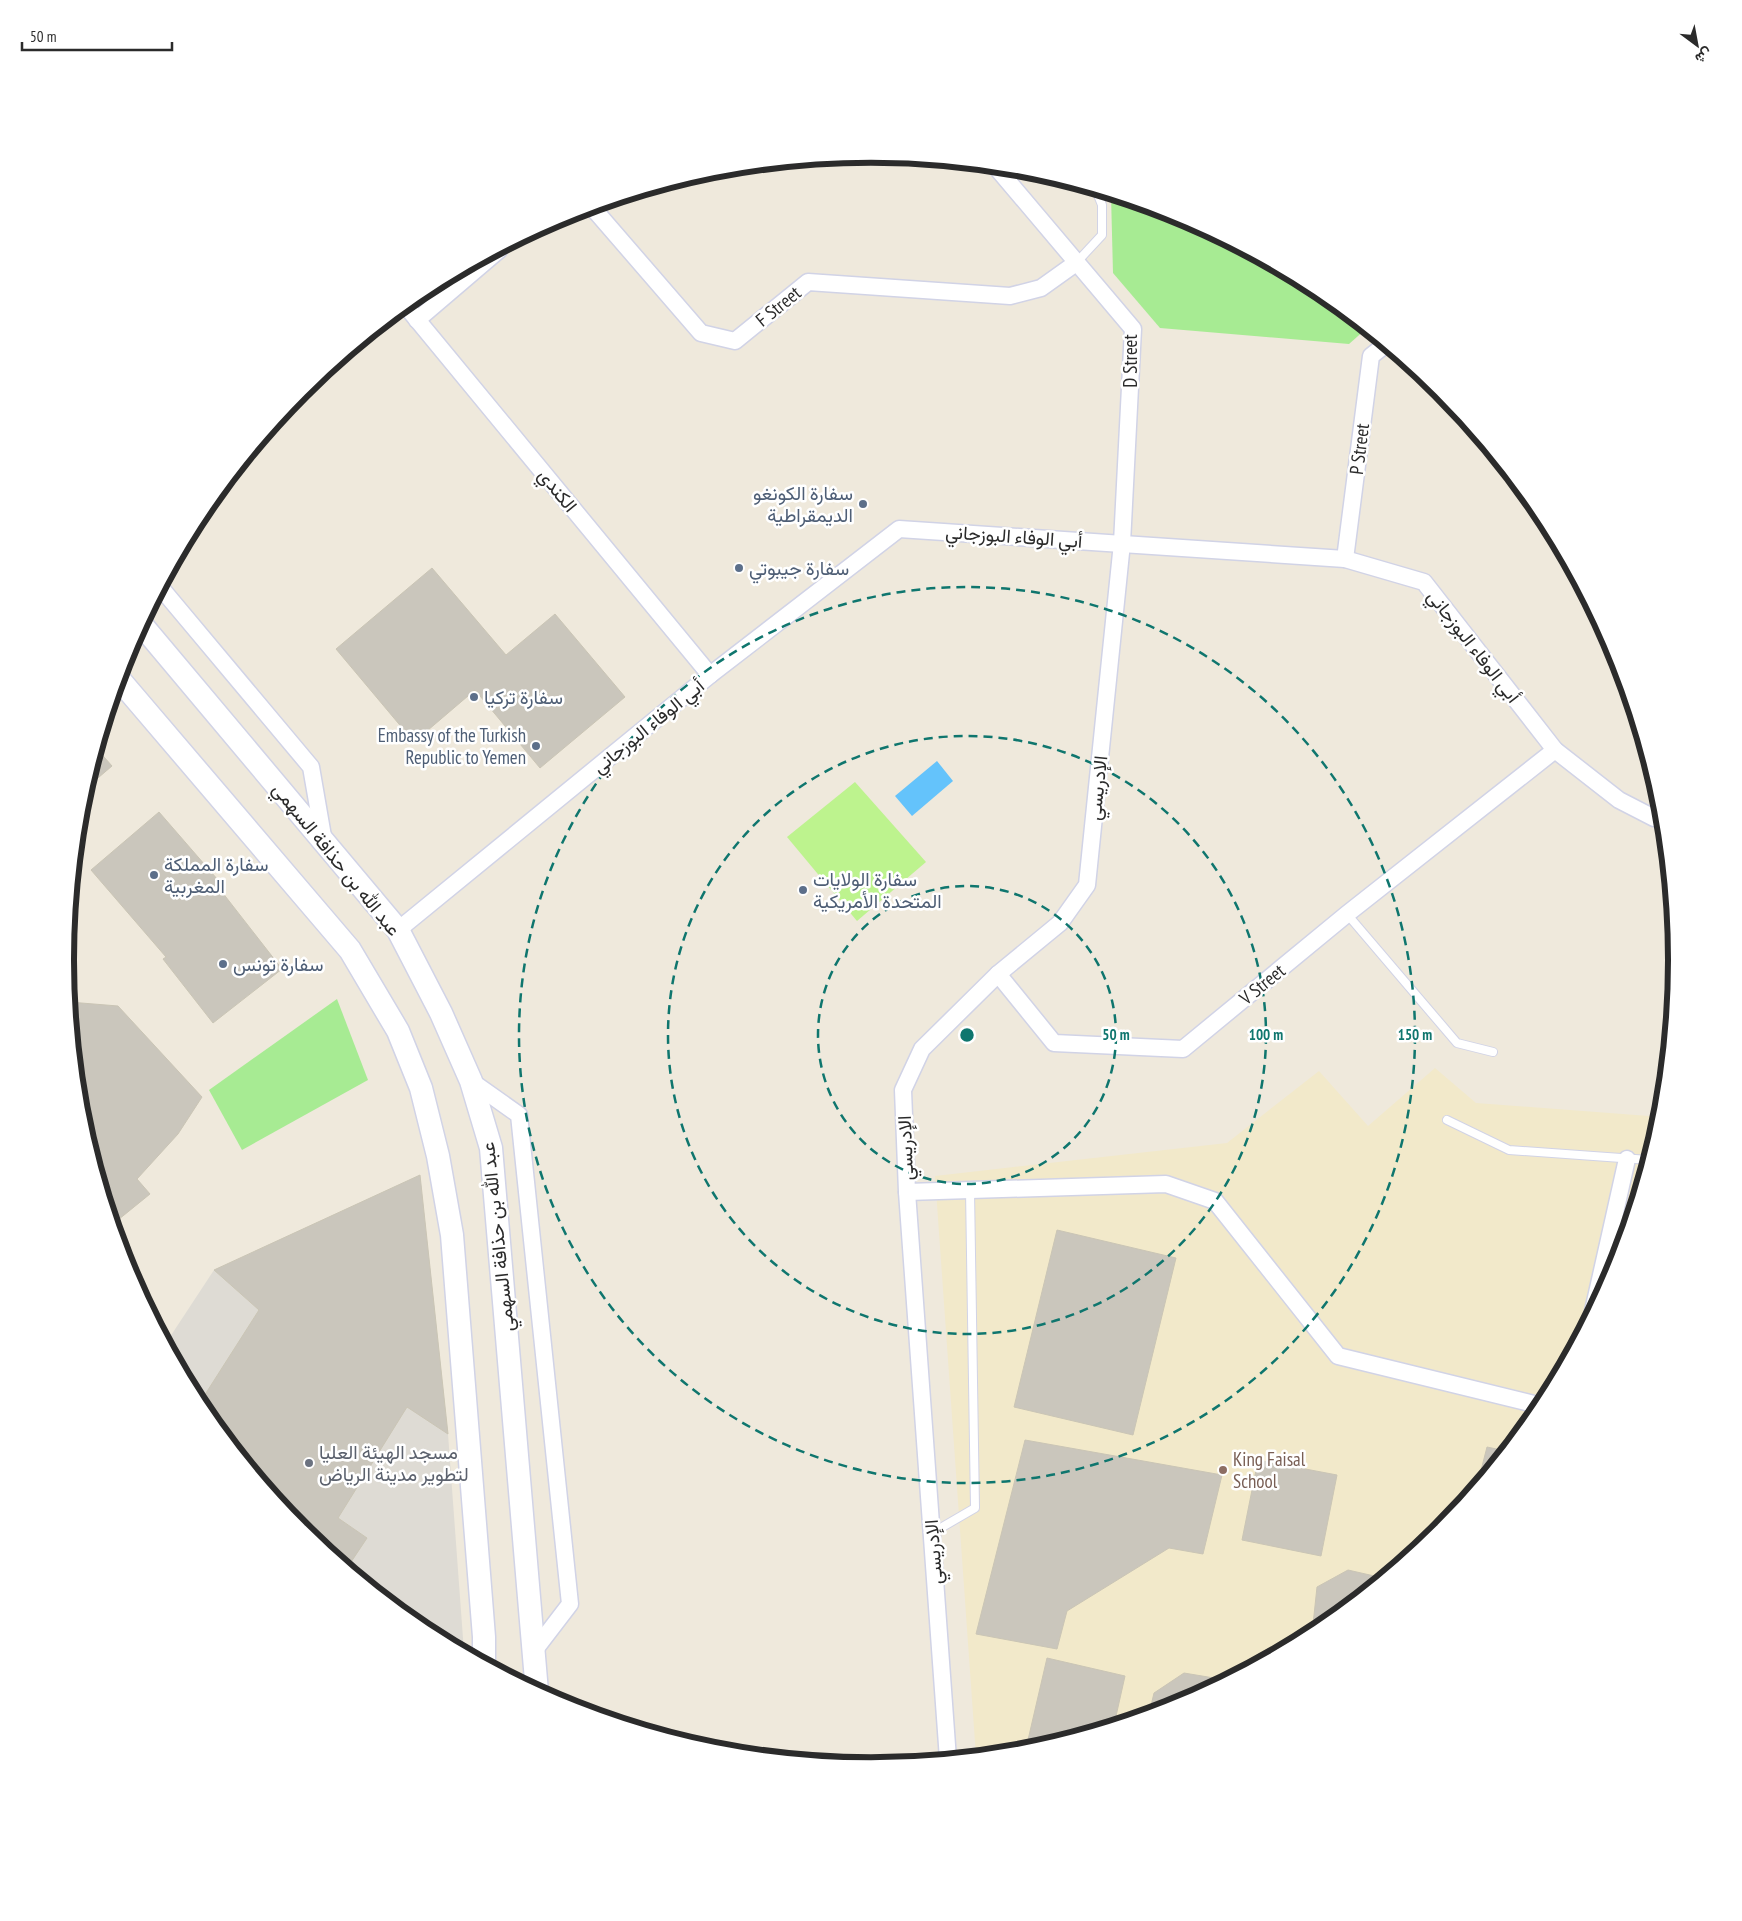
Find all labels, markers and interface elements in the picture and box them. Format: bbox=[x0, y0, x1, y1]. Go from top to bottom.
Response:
scale bar bbox=[22, 20, 172, 52]
north arrow bbox=[1672, 20, 1722, 70]
text: 50 m bbox=[30, 27, 56, 46]
text: ش bbox=[1692, 44, 1716, 68]
street label: F Street bbox=[751, 280, 806, 331]
street label: D Street bbox=[1118, 334, 1142, 388]
street label: P Street bbox=[1344, 421, 1374, 476]
street label: الكندي bbox=[530, 463, 583, 519]
place label: سفارة الكونغو الديمقراطية bbox=[753, 481, 853, 527]
marker: سفارة الكونغو الديمقراطية bbox=[857, 498, 869, 510]
street label: أبي الوفاء البوزجاني bbox=[944, 519, 1083, 557]
place label: سفارة جيبوتي bbox=[749, 556, 849, 584]
marker: سفارة جيبوتي bbox=[733, 562, 745, 574]
street label: أبي الوفاء البوزجاني bbox=[1419, 585, 1526, 710]
street label: أبي الوفاء البوزجاني bbox=[587, 673, 711, 782]
place label: سفارة تركيا bbox=[484, 685, 563, 709]
marker: سفارة تركيا bbox=[468, 691, 480, 703]
place label: Embassy of the Turkish Republic to Yemen bbox=[378, 723, 526, 769]
marker: Embassy of the Turkish Republic to Yemen bbox=[530, 740, 542, 752]
street label: الإدريسي bbox=[1082, 754, 1116, 822]
street label: عبد الله بن حذافة السهمي bbox=[265, 777, 406, 943]
place label: سفارة المملكة المغربية bbox=[164, 852, 269, 898]
place label: سفارة الولايات المتحدة الأمريكية bbox=[813, 867, 942, 913]
marker: سفارة المملكة المغربية bbox=[148, 869, 160, 881]
marker: سفارة الولايات المتحدة الأمريكية bbox=[797, 884, 809, 896]
place label: سفارة تونس bbox=[233, 952, 324, 976]
marker: سفارة تونس bbox=[217, 958, 229, 970]
street label: V Street bbox=[1234, 958, 1290, 1010]
text: 50 m bbox=[1102, 1025, 1130, 1044]
text: 100 m bbox=[1249, 1025, 1283, 1044]
text: 150 m bbox=[1398, 1025, 1432, 1044]
centre of rings bbox=[958, 1026, 976, 1044]
street label: الإدريسي bbox=[892, 1115, 922, 1181]
street label: عبد الله بن حذافة السهمي bbox=[475, 1141, 523, 1333]
place label: مسجد الهيئة العليا لتطوير مدينة الرياض bbox=[319, 1440, 469, 1486]
place label: King Faisal School bbox=[1233, 1447, 1306, 1493]
marker: مسجد الهيئة العليا لتطوير مدينة الرياض bbox=[303, 1457, 315, 1469]
marker: King Faisal School bbox=[1217, 1464, 1229, 1476]
street label: الإدريسي bbox=[919, 1518, 951, 1585]

